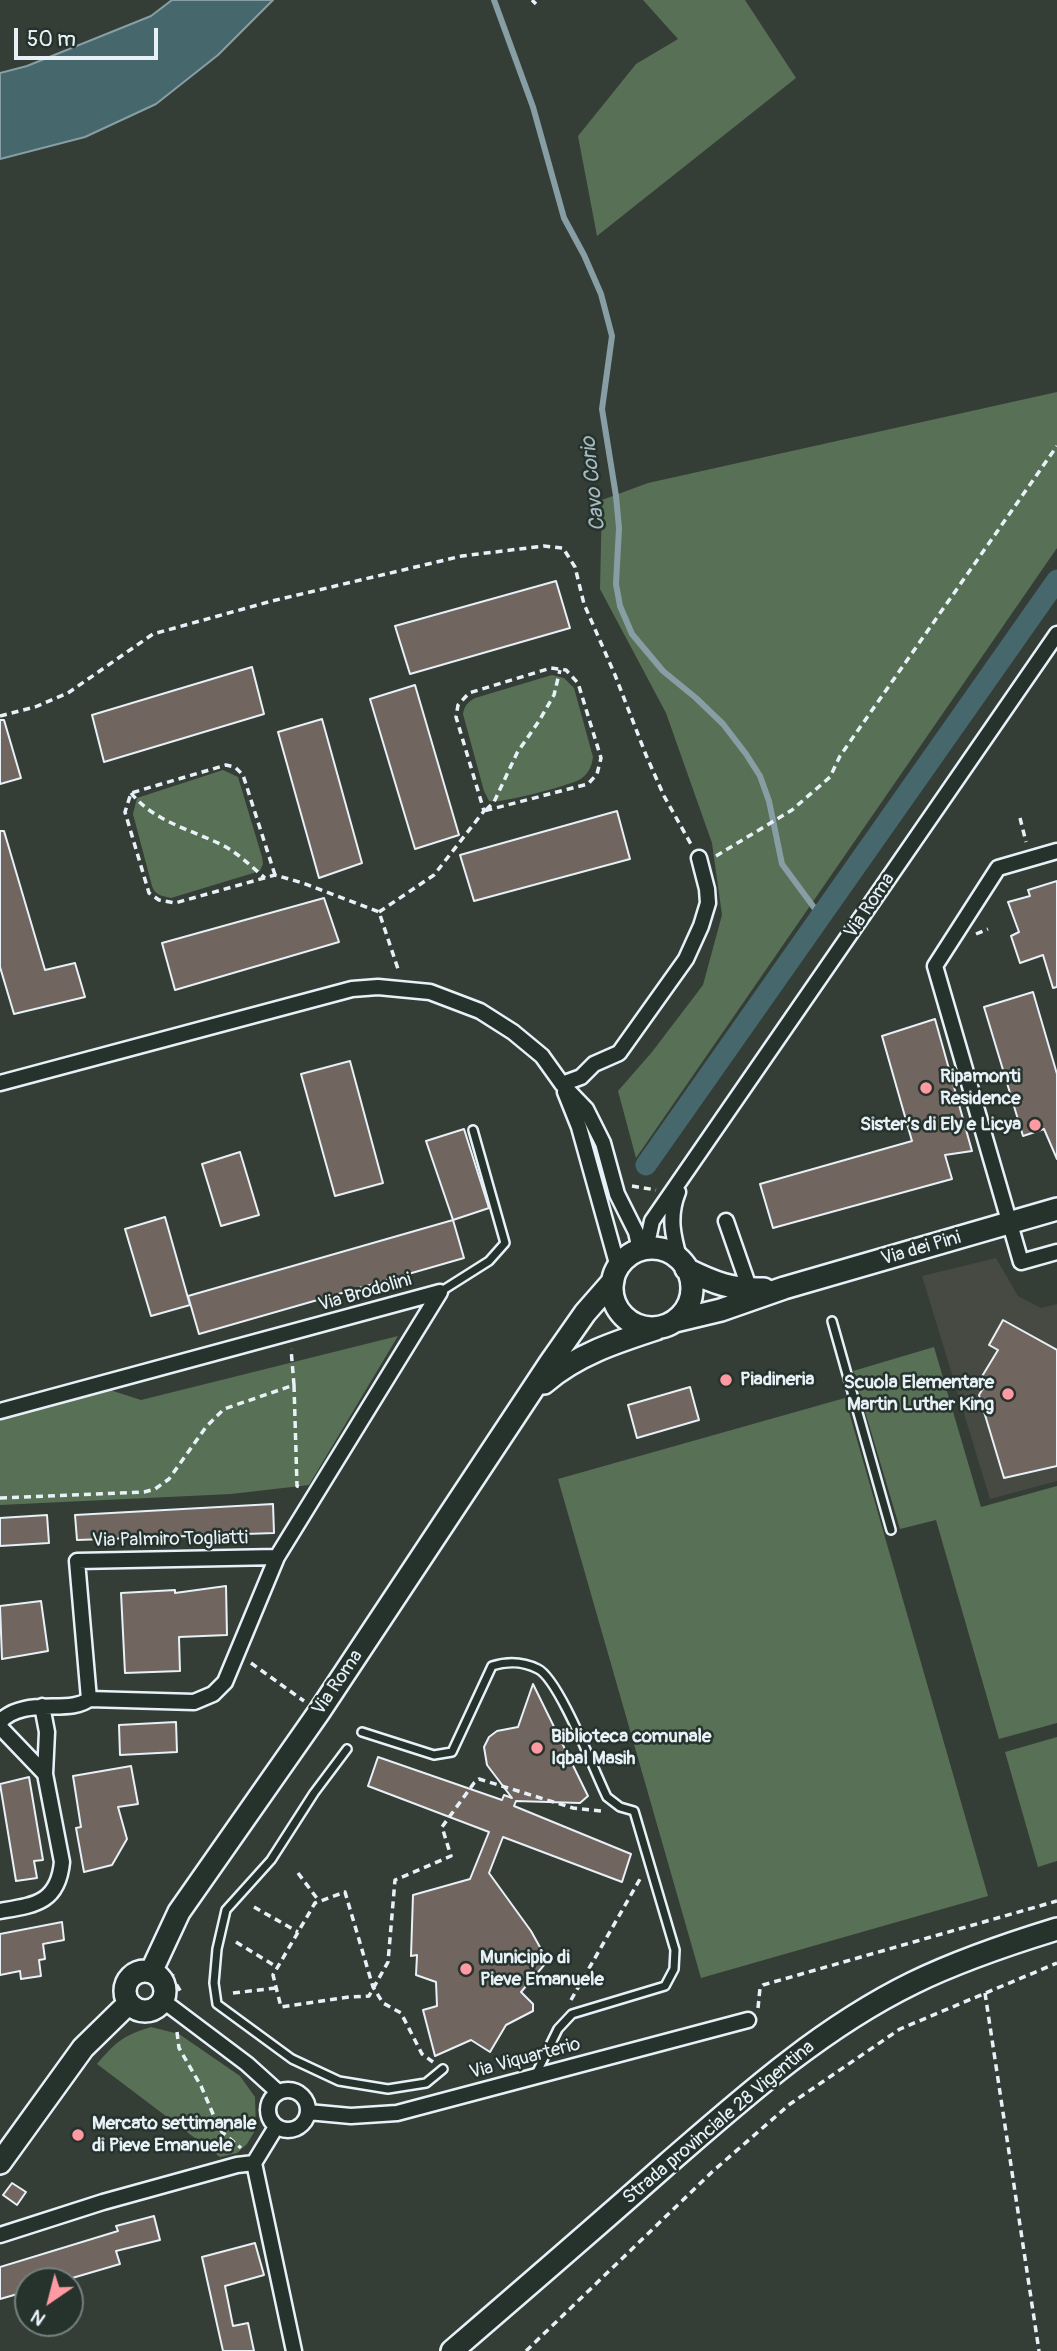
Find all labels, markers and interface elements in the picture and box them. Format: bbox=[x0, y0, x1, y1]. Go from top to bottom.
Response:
scale bar bbox=[18, 14, 161, 58]
text: 50 m bbox=[27, 26, 76, 53]
water label: Cavo Corio bbox=[577, 436, 611, 532]
street label: Via Roma bbox=[840, 869, 900, 943]
place label: Ripamonti Residence bbox=[940, 1066, 1021, 1110]
marker: Ripamonti Residence bbox=[918, 1080, 934, 1096]
place label: Sister’s di Ely e Licya bbox=[860, 1114, 1021, 1136]
marker: Sister’s di Ely e Licya bbox=[1027, 1117, 1043, 1133]
street label: Via dei Pini bbox=[878, 1227, 964, 1271]
street label: Via Brodolini bbox=[316, 1269, 414, 1317]
place label: Piadineria bbox=[740, 1369, 814, 1391]
marker: Piadineria bbox=[718, 1372, 734, 1388]
place label: Scuola Elementare Martin Luther King bbox=[844, 1372, 994, 1416]
marker: Scuola Elementare Martin Luther King bbox=[1000, 1386, 1016, 1402]
street label: Via Palmiro Togliatti bbox=[92, 1527, 248, 1553]
street label: Via Roma bbox=[308, 1646, 368, 1720]
place label: Biblioteca comunale Iqbal Masih bbox=[551, 1726, 711, 1770]
marker: Biblioteca comunale Iqbal Masih bbox=[529, 1740, 545, 1756]
place label: Municipio di Pieve Emanuele bbox=[480, 1947, 604, 1991]
marker: Municipio di Pieve Emanuele bbox=[458, 1961, 474, 1977]
street label: Via Viquarterio bbox=[467, 2033, 583, 2085]
street label: Strada provinciale 28 Vigentina bbox=[619, 2036, 819, 2210]
place label: Mercato settimanale di Pieve Emanuele bbox=[92, 2113, 256, 2157]
marker: Mercato settimanale di Pieve Emanuele bbox=[70, 2127, 86, 2143]
north arrow bbox=[14, 2267, 84, 2337]
text: N bbox=[26, 2304, 50, 2331]

